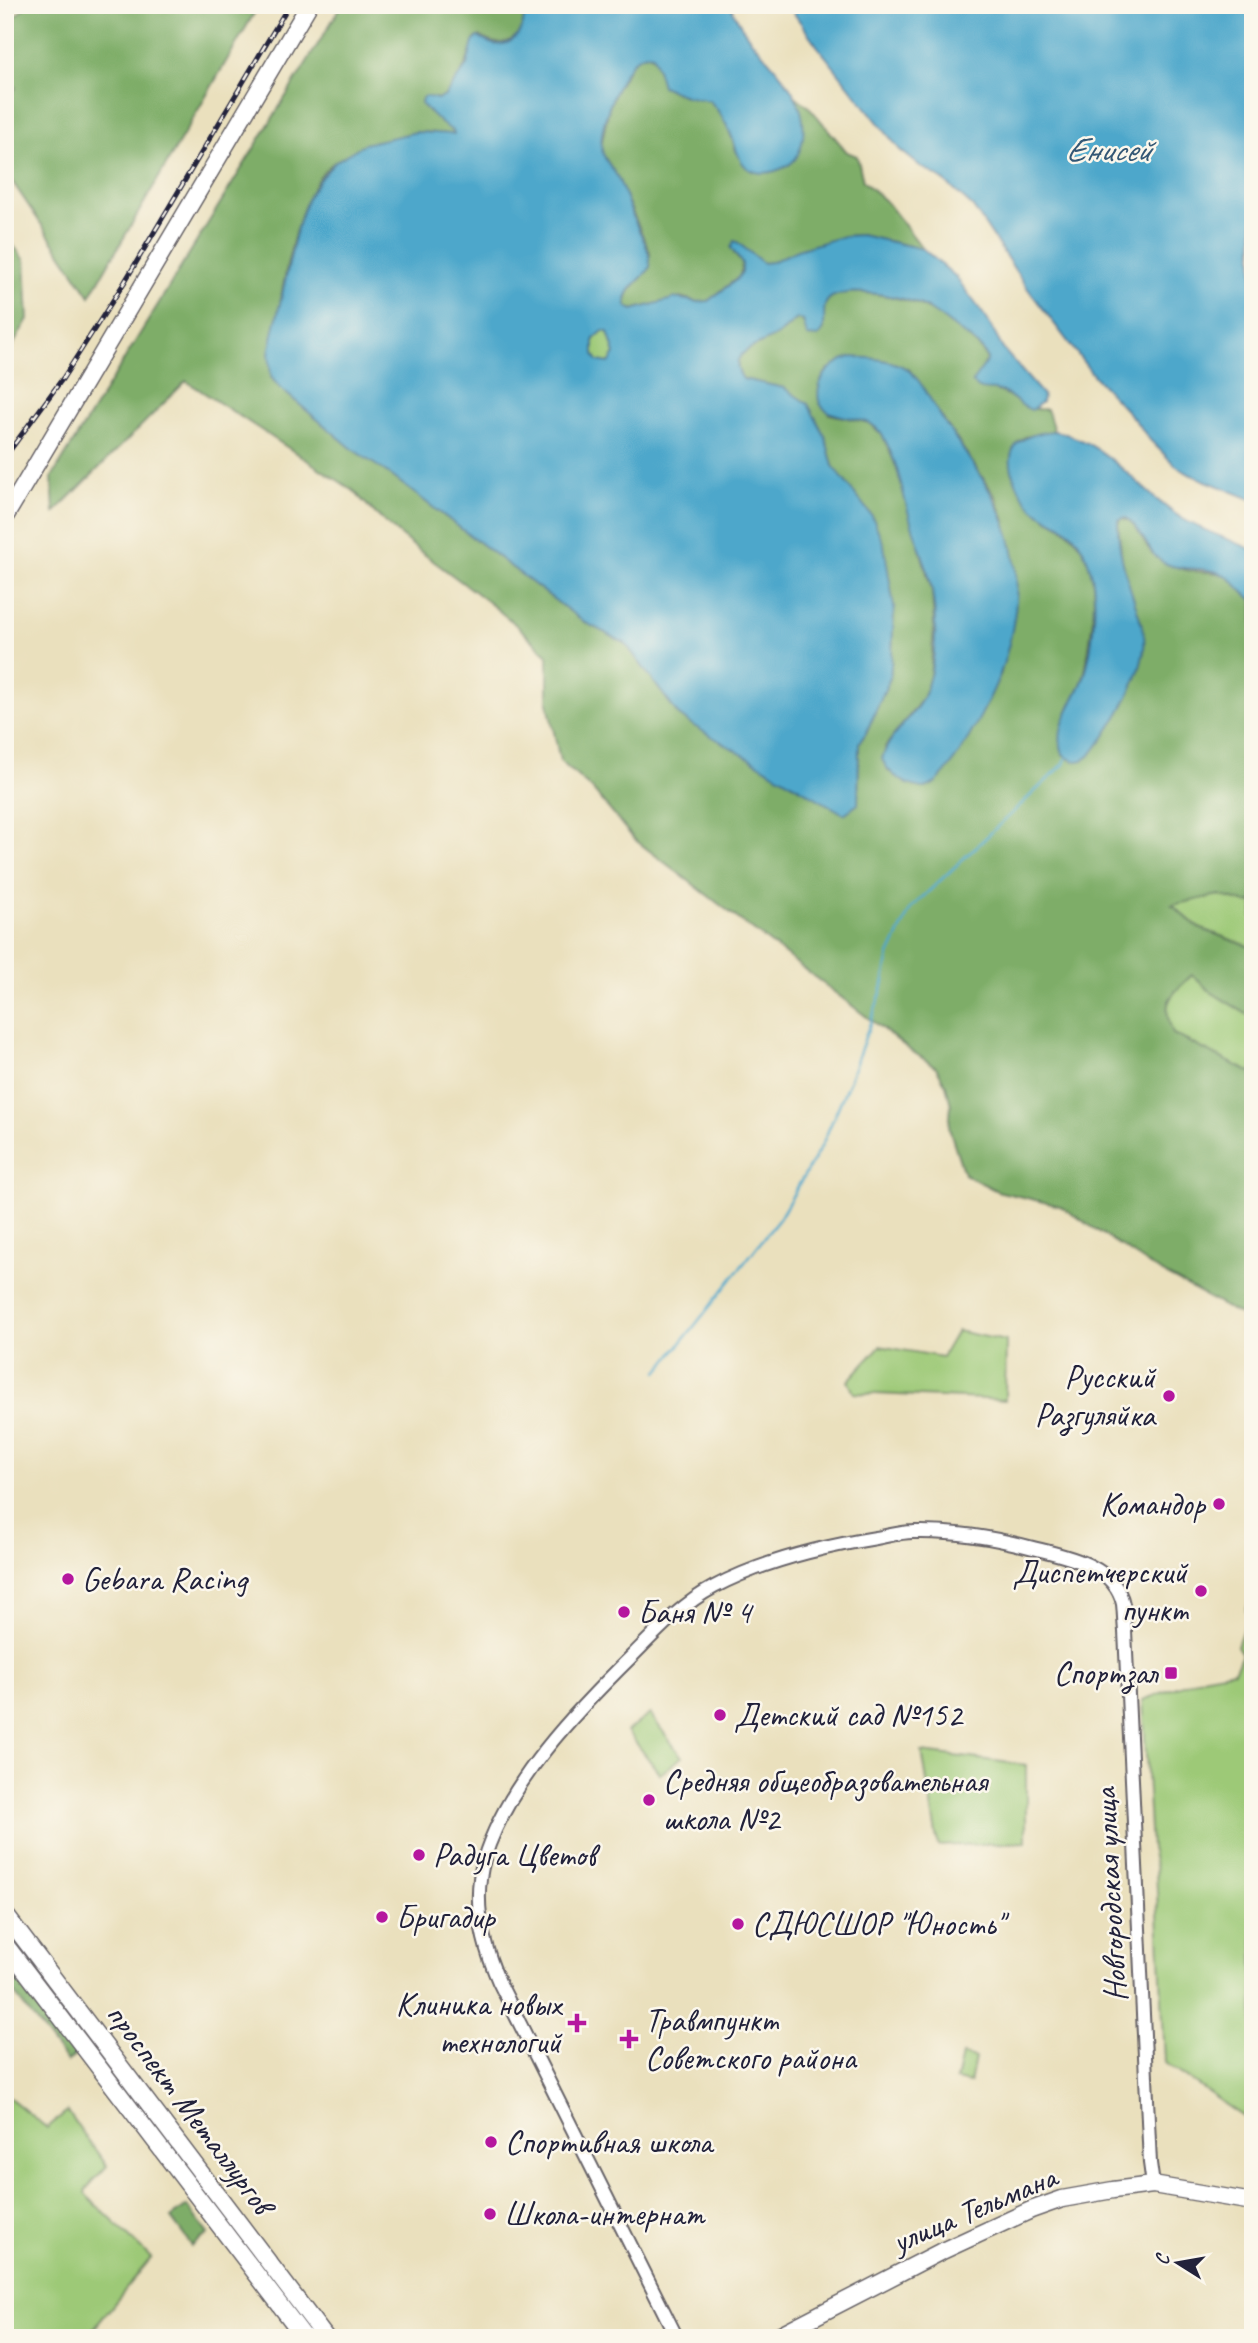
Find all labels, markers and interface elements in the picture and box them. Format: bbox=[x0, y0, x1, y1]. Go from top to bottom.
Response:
water label: Енисей bbox=[1066, 127, 1157, 172]
place label: Русский Разгуляйка bbox=[1035, 1356, 1158, 1436]
marker: Русский Разгуляйка bbox=[1161, 1388, 1177, 1404]
place label: Командор bbox=[1100, 1483, 1207, 1525]
marker: Командор bbox=[1211, 1496, 1227, 1512]
place label: Диспетчерский пункт bbox=[1012, 1551, 1189, 1631]
place label: Gebara Racing bbox=[82, 1558, 249, 1600]
marker: Gebara Racing bbox=[60, 1571, 76, 1587]
marker: Диспетчерский пункт bbox=[1193, 1583, 1209, 1599]
place label: Баня № 4 bbox=[638, 1591, 754, 1633]
marker: Баня № 4 bbox=[616, 1604, 632, 1620]
place label: Спортзал bbox=[1054, 1652, 1159, 1694]
marker: Спортзал bbox=[1163, 1665, 1179, 1681]
place label: Детский сад №152 bbox=[734, 1694, 965, 1736]
marker: Детский сад №152 bbox=[712, 1707, 728, 1723]
place label: Средняя общеобразовательная школа №2 bbox=[663, 1760, 990, 1840]
street label: Новгородская улица bbox=[1083, 1785, 1137, 2003]
marker: Средняя общеобразовательная школа №2 bbox=[641, 1792, 657, 1808]
place label: Радуга Цветов bbox=[433, 1834, 601, 1876]
marker: Радуга Цветов bbox=[411, 1847, 427, 1863]
place label: Бригадир bbox=[396, 1896, 496, 1938]
place label: СДЮСШОР "Юность" bbox=[752, 1903, 1010, 1945]
marker: Бригадир bbox=[374, 1909, 390, 1925]
marker: СДЮСШОР "Юность" bbox=[730, 1916, 746, 1932]
place label: Клиника новых технологий bbox=[396, 1983, 564, 2063]
street label: проспект Металлургов bbox=[97, 1994, 287, 2226]
place label: Травмпункт Советского района bbox=[645, 1999, 858, 2079]
marker: Клиника новых технологий bbox=[567, 2013, 587, 2033]
marker: Травмпункт Советского района bbox=[619, 2029, 639, 2049]
place label: Спортивная школа bbox=[505, 2121, 714, 2163]
marker: Спортивная школа bbox=[483, 2134, 499, 2150]
street label: улица Тельмана bbox=[884, 2155, 1065, 2263]
place label: Школа-интернат bbox=[504, 2193, 706, 2235]
marker: Школа-интернат bbox=[482, 2206, 498, 2222]
north arrow bbox=[1142, 2228, 1212, 2298]
text: С bbox=[1150, 2250, 1175, 2267]

